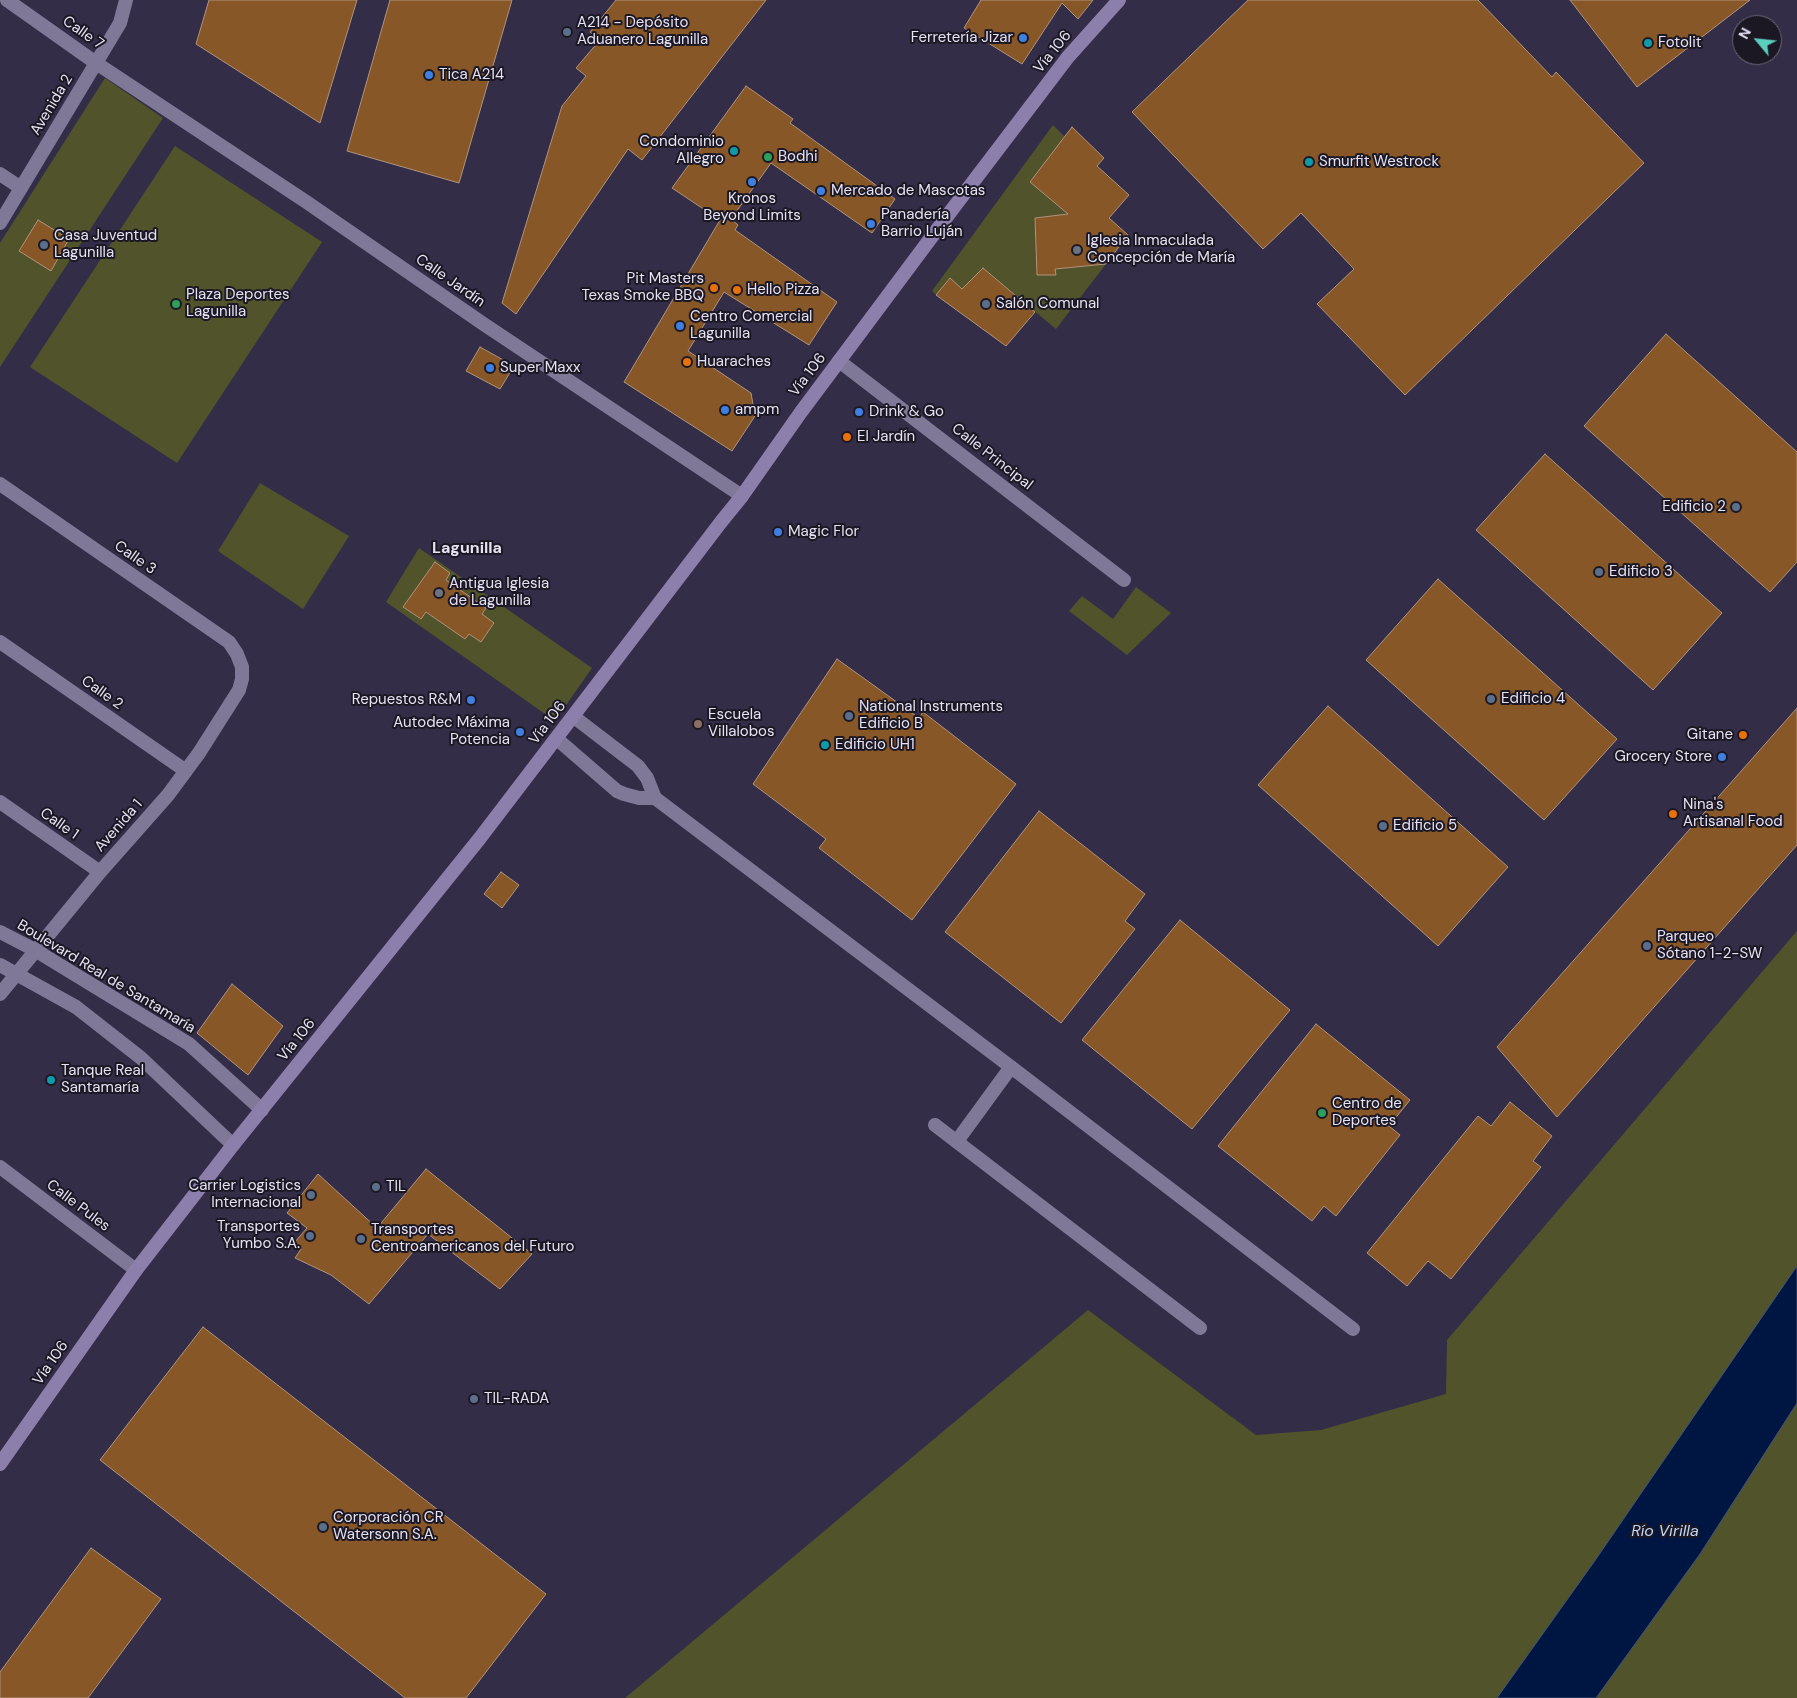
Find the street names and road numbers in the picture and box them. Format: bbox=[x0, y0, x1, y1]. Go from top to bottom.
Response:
street label: Calle 7 bbox=[59, 12, 107, 54]
street label: Vía 106 bbox=[1030, 27, 1076, 77]
street label: Avenida 2 bbox=[27, 71, 77, 139]
street label: Calle Jardín bbox=[412, 251, 488, 311]
street label: Vía 106 bbox=[786, 350, 830, 400]
street label: Calle Principal bbox=[948, 420, 1036, 494]
street label: Calle 3 bbox=[111, 537, 159, 579]
street label: Calle 2 bbox=[78, 672, 126, 714]
street label: Vía 106 bbox=[526, 698, 570, 748]
street label: Avenida 1 bbox=[91, 796, 147, 856]
street label: Calle 1 bbox=[36, 804, 82, 844]
street label: Boulevard Real de Santamaría bbox=[14, 917, 198, 1037]
street label: Vía 106 bbox=[274, 1015, 320, 1065]
street label: Calle Pules bbox=[43, 1176, 113, 1236]
street label: Vía 106 bbox=[29, 1337, 73, 1389]

